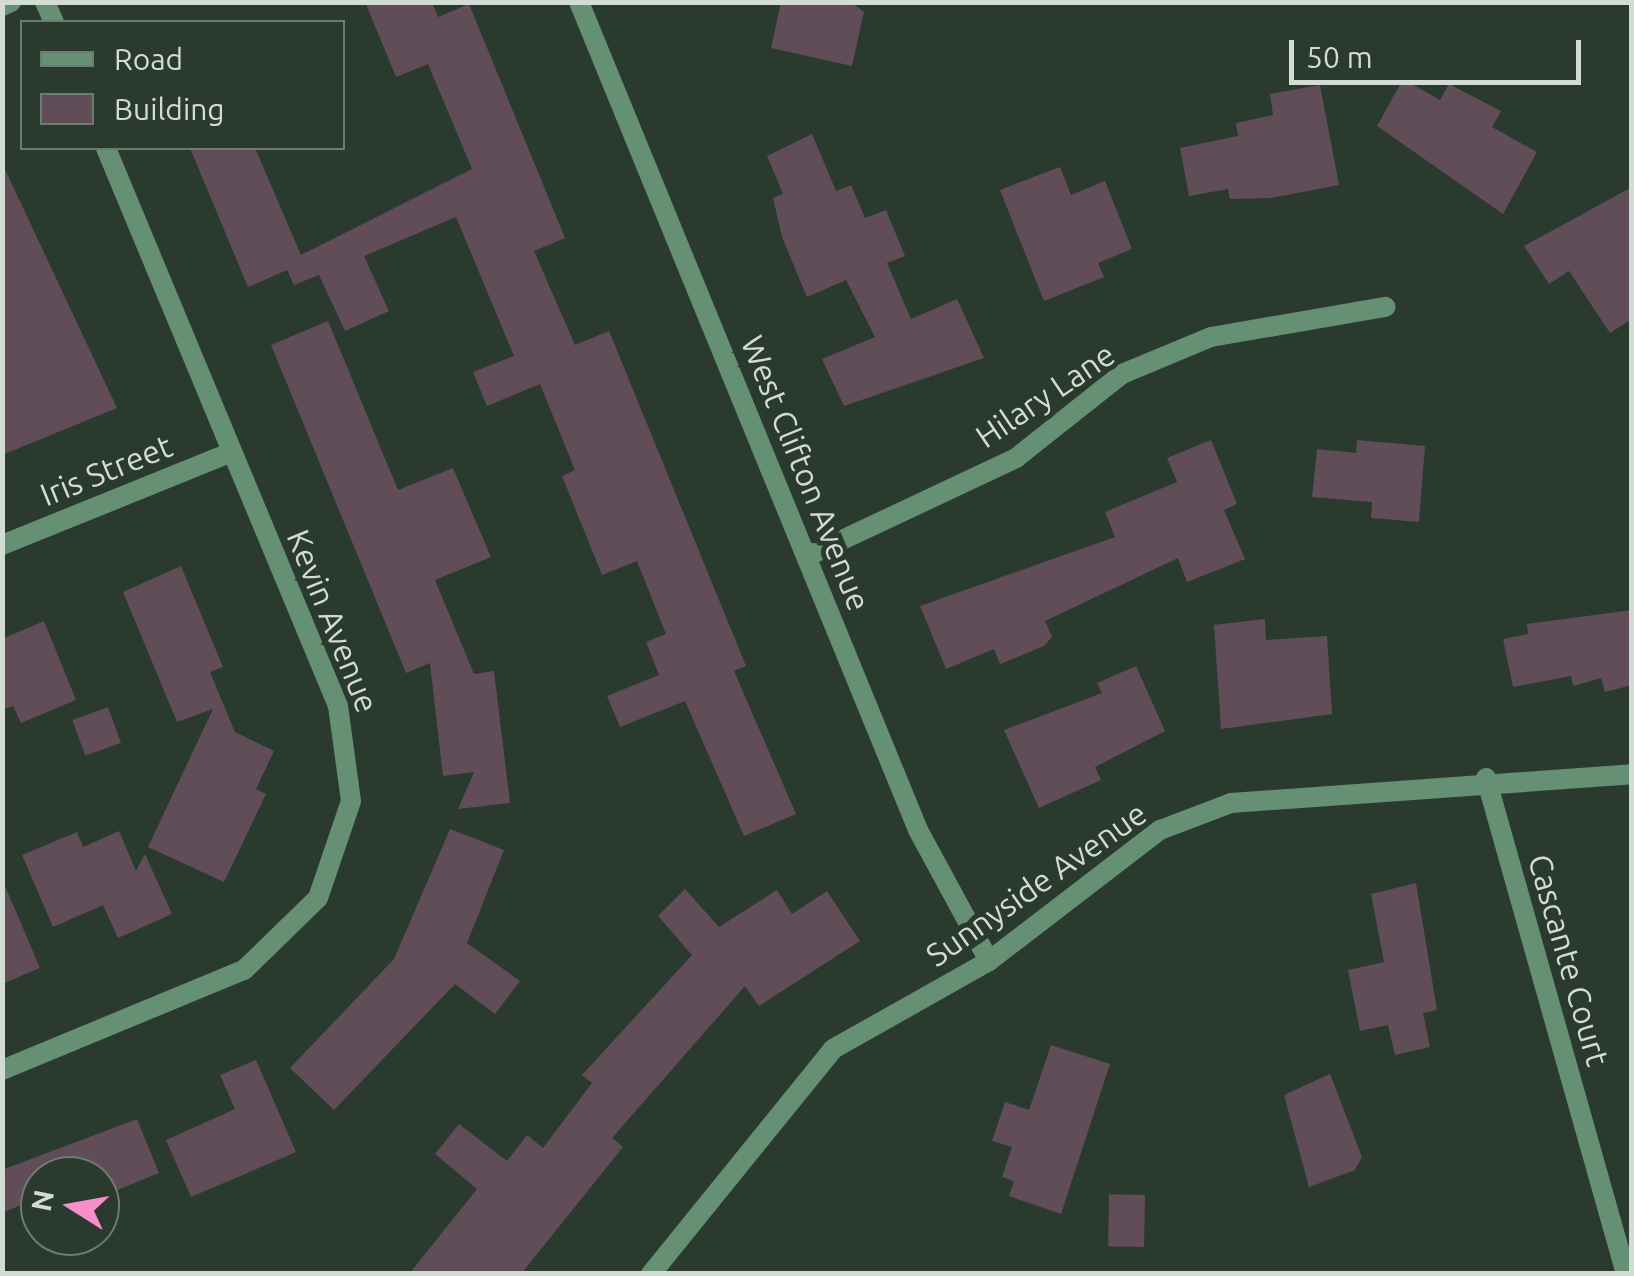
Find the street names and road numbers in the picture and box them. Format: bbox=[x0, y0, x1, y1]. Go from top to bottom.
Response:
street label: West Clifton Avenue bbox=[733, 330, 879, 616]
street label: Hilary Lane bbox=[968, 335, 1122, 455]
street label: Iris Street bbox=[35, 426, 177, 514]
street label: Kevin Avenue bbox=[279, 524, 387, 718]
street label: Sunnyside Avenue bbox=[919, 794, 1153, 974]
street label: Cascante Court bbox=[1520, 850, 1618, 1070]

